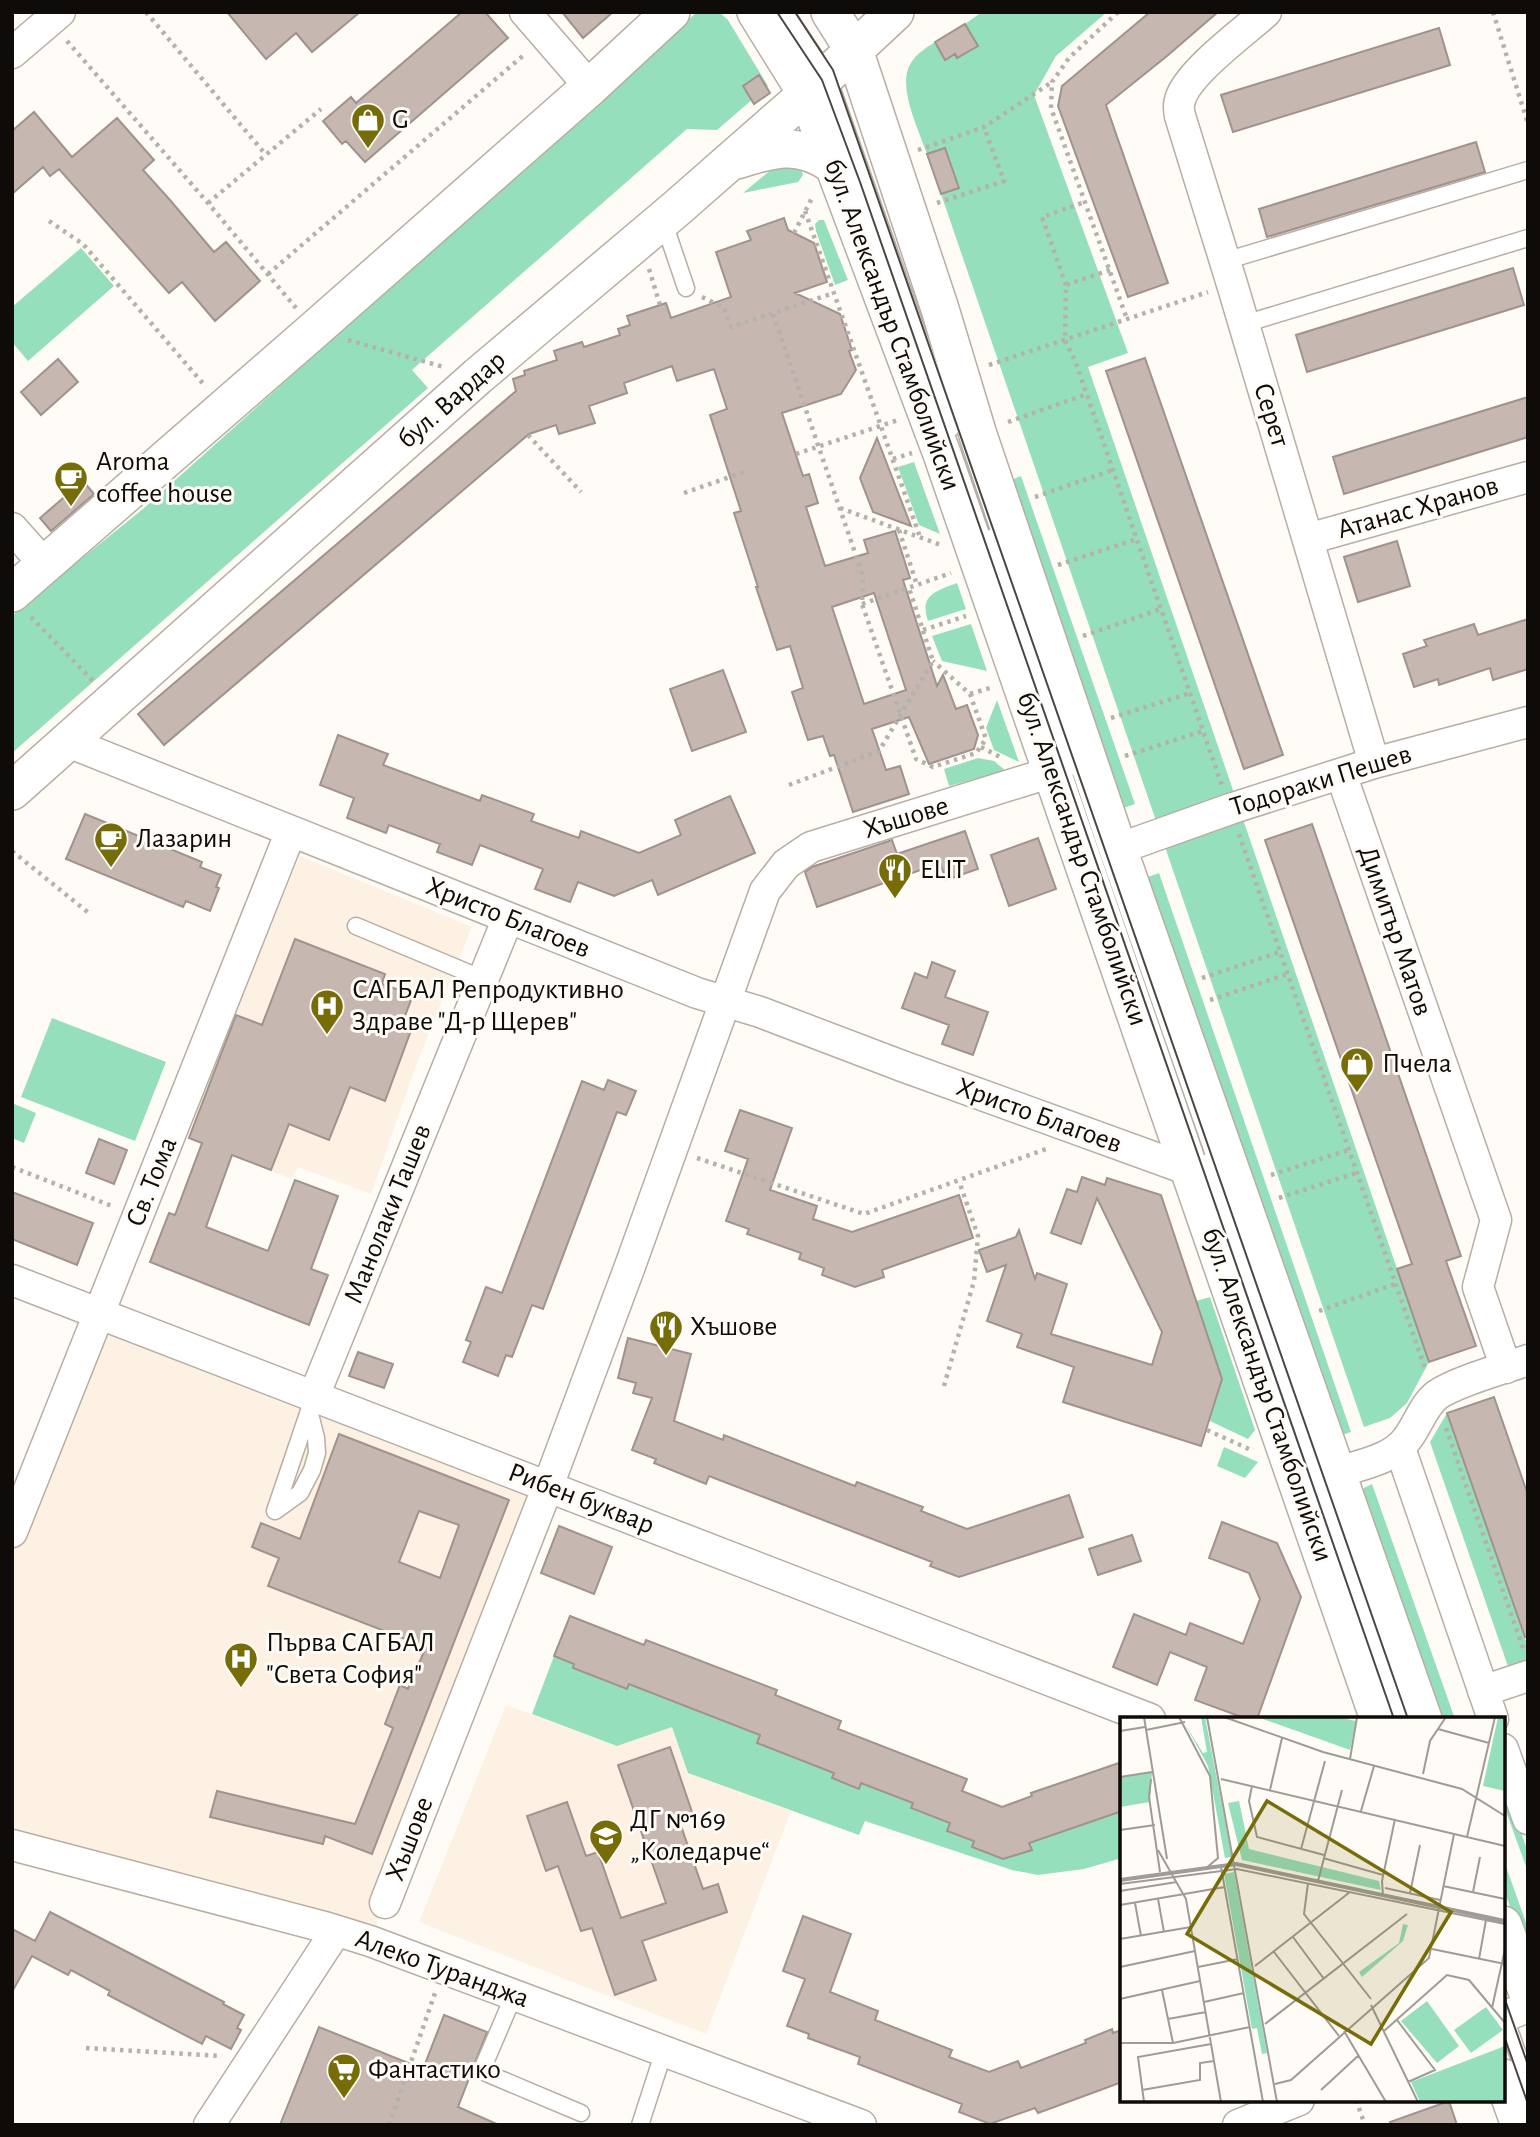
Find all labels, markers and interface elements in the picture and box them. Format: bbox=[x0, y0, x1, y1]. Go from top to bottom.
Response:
shop icon: G bbox=[349, 101, 387, 150]
place label: G bbox=[392, 106, 409, 134]
street label: бул. Александър Стамболийски bbox=[819, 155, 965, 495]
street label: бул. Вардар bbox=[393, 346, 511, 454]
street label: Серет bbox=[1248, 380, 1294, 451]
place label: Aroma coffee house bbox=[96, 448, 233, 508]
cafe icon: Aroma coffee house bbox=[52, 459, 90, 508]
street label: Атанас Хранов bbox=[1334, 472, 1502, 544]
street label: бул. Александър Стамболийски bbox=[1012, 689, 1152, 1029]
street label: Тодораки Пешев bbox=[1227, 740, 1415, 822]
street label: Хъшове bbox=[860, 792, 952, 844]
cafe icon: Лазарин bbox=[92, 820, 130, 869]
place label: Лазарин bbox=[136, 825, 232, 853]
street label: Димитър Матов bbox=[1353, 843, 1437, 1019]
restaurant icon: ELIT bbox=[876, 851, 914, 900]
place label: ELIT bbox=[920, 856, 966, 884]
street label: Христо Благоев bbox=[422, 872, 594, 964]
place label: САГБАЛ Репродуктивно Здраве "Д-р Щерев" bbox=[352, 976, 624, 1036]
hospital icon: САГБАЛ Репродуктивно Здраве "Д-р Щерев" bbox=[308, 987, 346, 1036]
shop icon: Пчела bbox=[1338, 1045, 1376, 1094]
place label: Пчела bbox=[1382, 1050, 1452, 1078]
street label: Христо Благоев bbox=[952, 1073, 1126, 1159]
street label: Манолаки Ташев bbox=[339, 1120, 437, 1308]
street label: Св. Тома bbox=[121, 1133, 183, 1231]
street label: бул. Александър Стамболийски bbox=[1197, 1225, 1337, 1565]
restaurant icon: Хъшове bbox=[647, 1308, 685, 1357]
place label: Хъшове bbox=[690, 1313, 777, 1341]
street label: Рибен буквар bbox=[504, 1458, 658, 1540]
place label: Първа САГБАЛ "Света София" bbox=[266, 1629, 435, 1689]
hospital icon: Първа САГБАЛ "Света София" bbox=[222, 1640, 260, 1689]
inset map bbox=[1120, 1717, 1505, 2102]
street label: Хъшове bbox=[381, 1793, 439, 1885]
place label: ДГ №169 „Коледарче“ bbox=[630, 1806, 770, 1866]
school or university icon: ДГ №169 „Коледарче“ bbox=[587, 1817, 625, 1866]
street label: Алеко Туранджа bbox=[351, 1925, 533, 2013]
supermarket icon: Фантастико bbox=[325, 2051, 363, 2100]
place label: Фантастико bbox=[368, 2056, 501, 2084]

